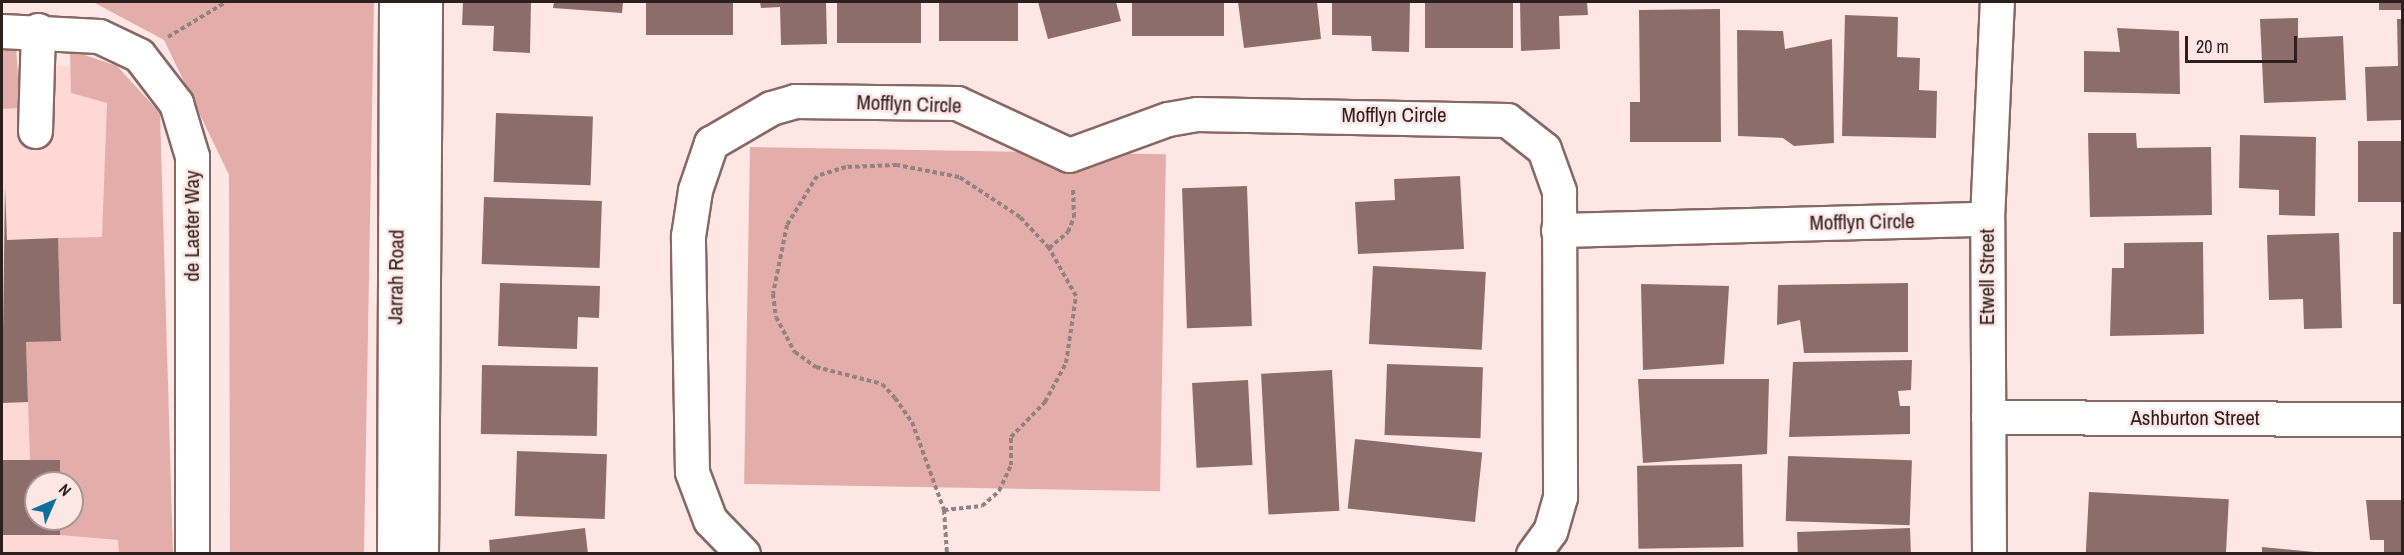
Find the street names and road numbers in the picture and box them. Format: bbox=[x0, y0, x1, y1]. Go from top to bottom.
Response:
street label: Mofflyn Circle bbox=[856, 90, 962, 118]
street label: Mofflyn Circle bbox=[1342, 102, 1446, 128]
street label: de Laeter Way bbox=[179, 170, 205, 282]
street label: Mofflyn Circle bbox=[1809, 208, 1915, 236]
street label: Jarrah Road bbox=[383, 229, 409, 325]
street label: Etwell Street bbox=[1974, 229, 2000, 325]
street label: Ashburton Street bbox=[2130, 405, 2260, 431]

